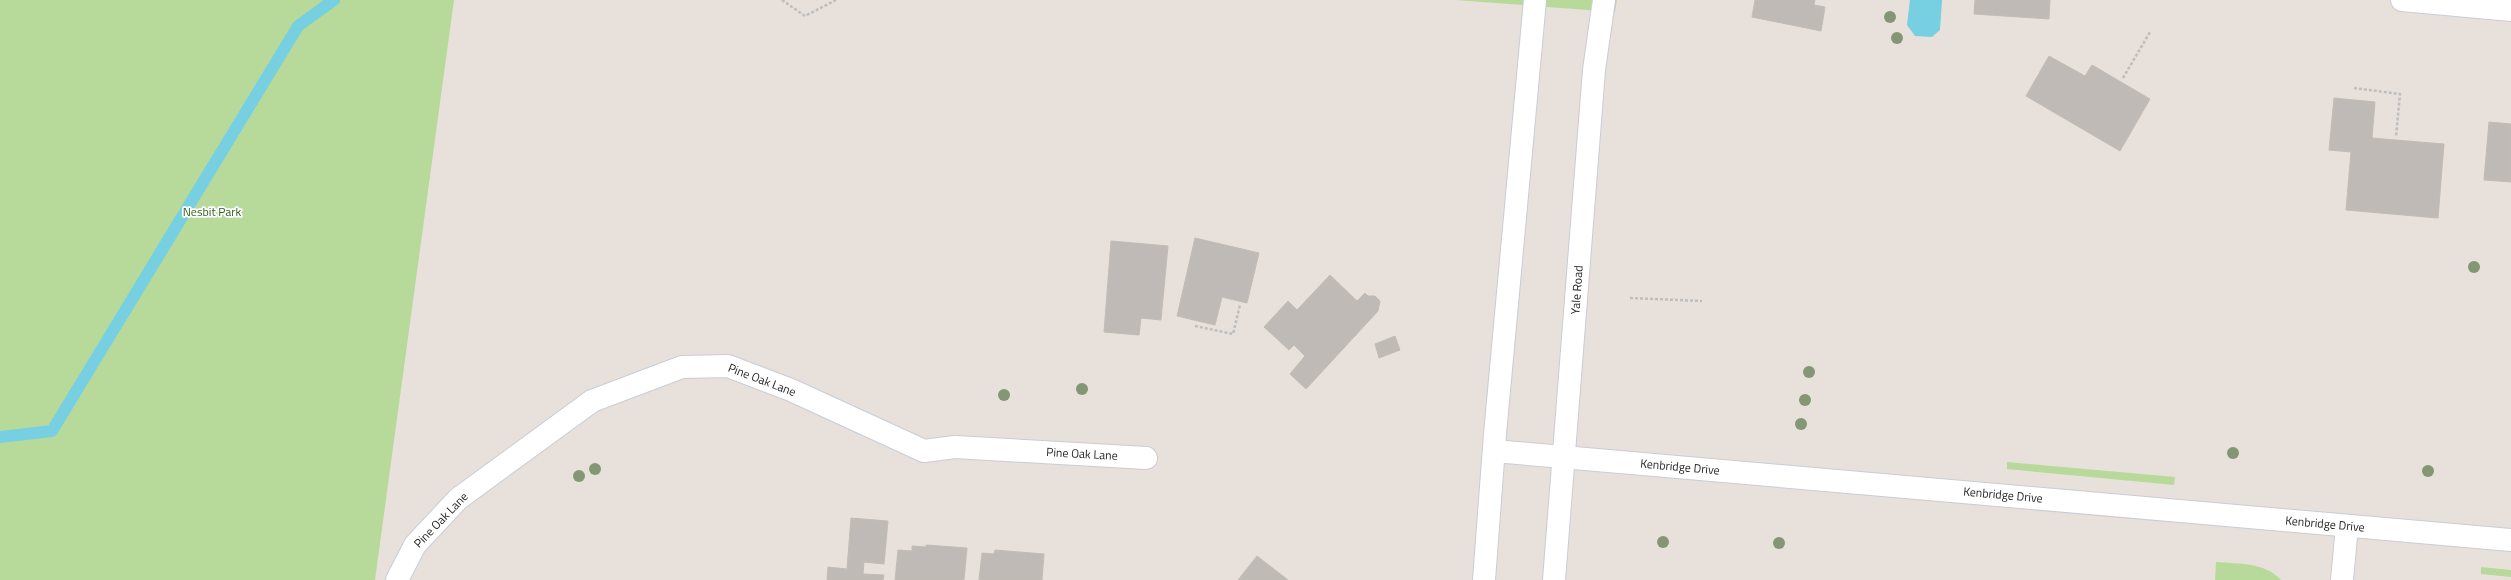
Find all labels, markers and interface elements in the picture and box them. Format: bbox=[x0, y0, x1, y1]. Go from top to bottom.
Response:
park label: Nesbit Park bbox=[183, 202, 241, 221]
street label: Yale Road bbox=[1565, 265, 1588, 315]
street label: Pine Oak Lane bbox=[725, 358, 799, 401]
street label: Pine Oak Lane bbox=[1046, 442, 1118, 465]
street label: Kenbridge Drive bbox=[1640, 454, 1721, 479]
street label: Kenbridge Drive bbox=[1963, 482, 2044, 507]
street label: Pine Oak Lane bbox=[409, 487, 472, 552]
street label: Kenbridge Drive bbox=[2285, 511, 2366, 536]

